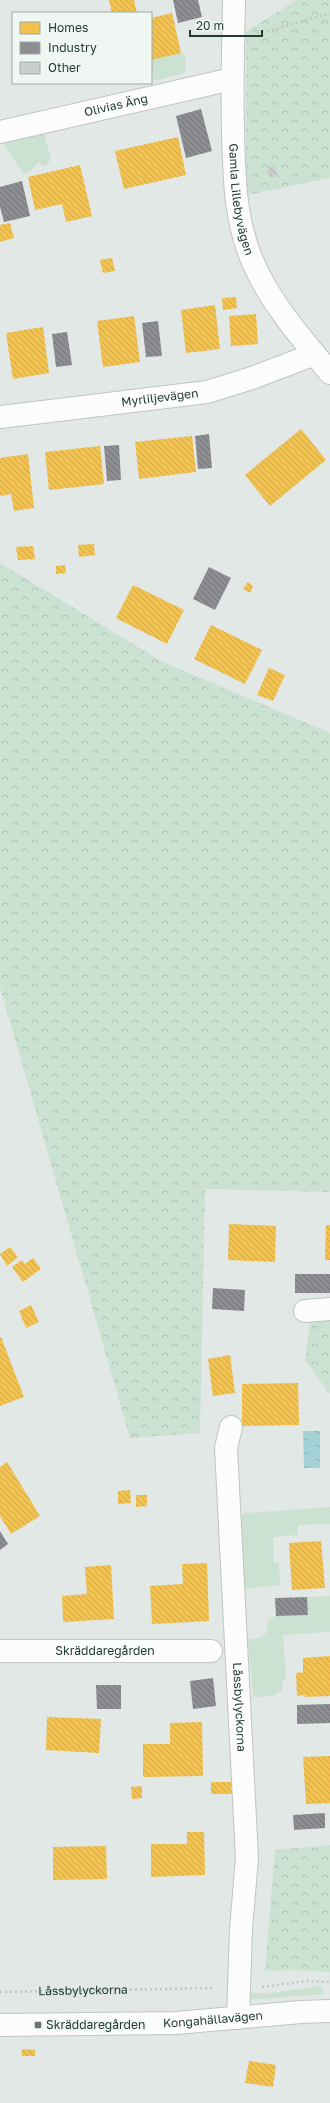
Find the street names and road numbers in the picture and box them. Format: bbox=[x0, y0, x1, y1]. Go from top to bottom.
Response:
street label: Olivias Äng bbox=[83, 90, 149, 120]
street label: Gamla Lillebyvägen bbox=[226, 143, 257, 257]
street label: Myrliljevägen bbox=[120, 385, 199, 409]
street label: Skräddaregården bbox=[55, 1643, 155, 1658]
street label: Låssbylyckorna bbox=[230, 1662, 250, 1752]
street label: Låssbylyckorna bbox=[38, 1982, 128, 1998]
street label: Kongahällavägen bbox=[163, 2007, 263, 2030]

